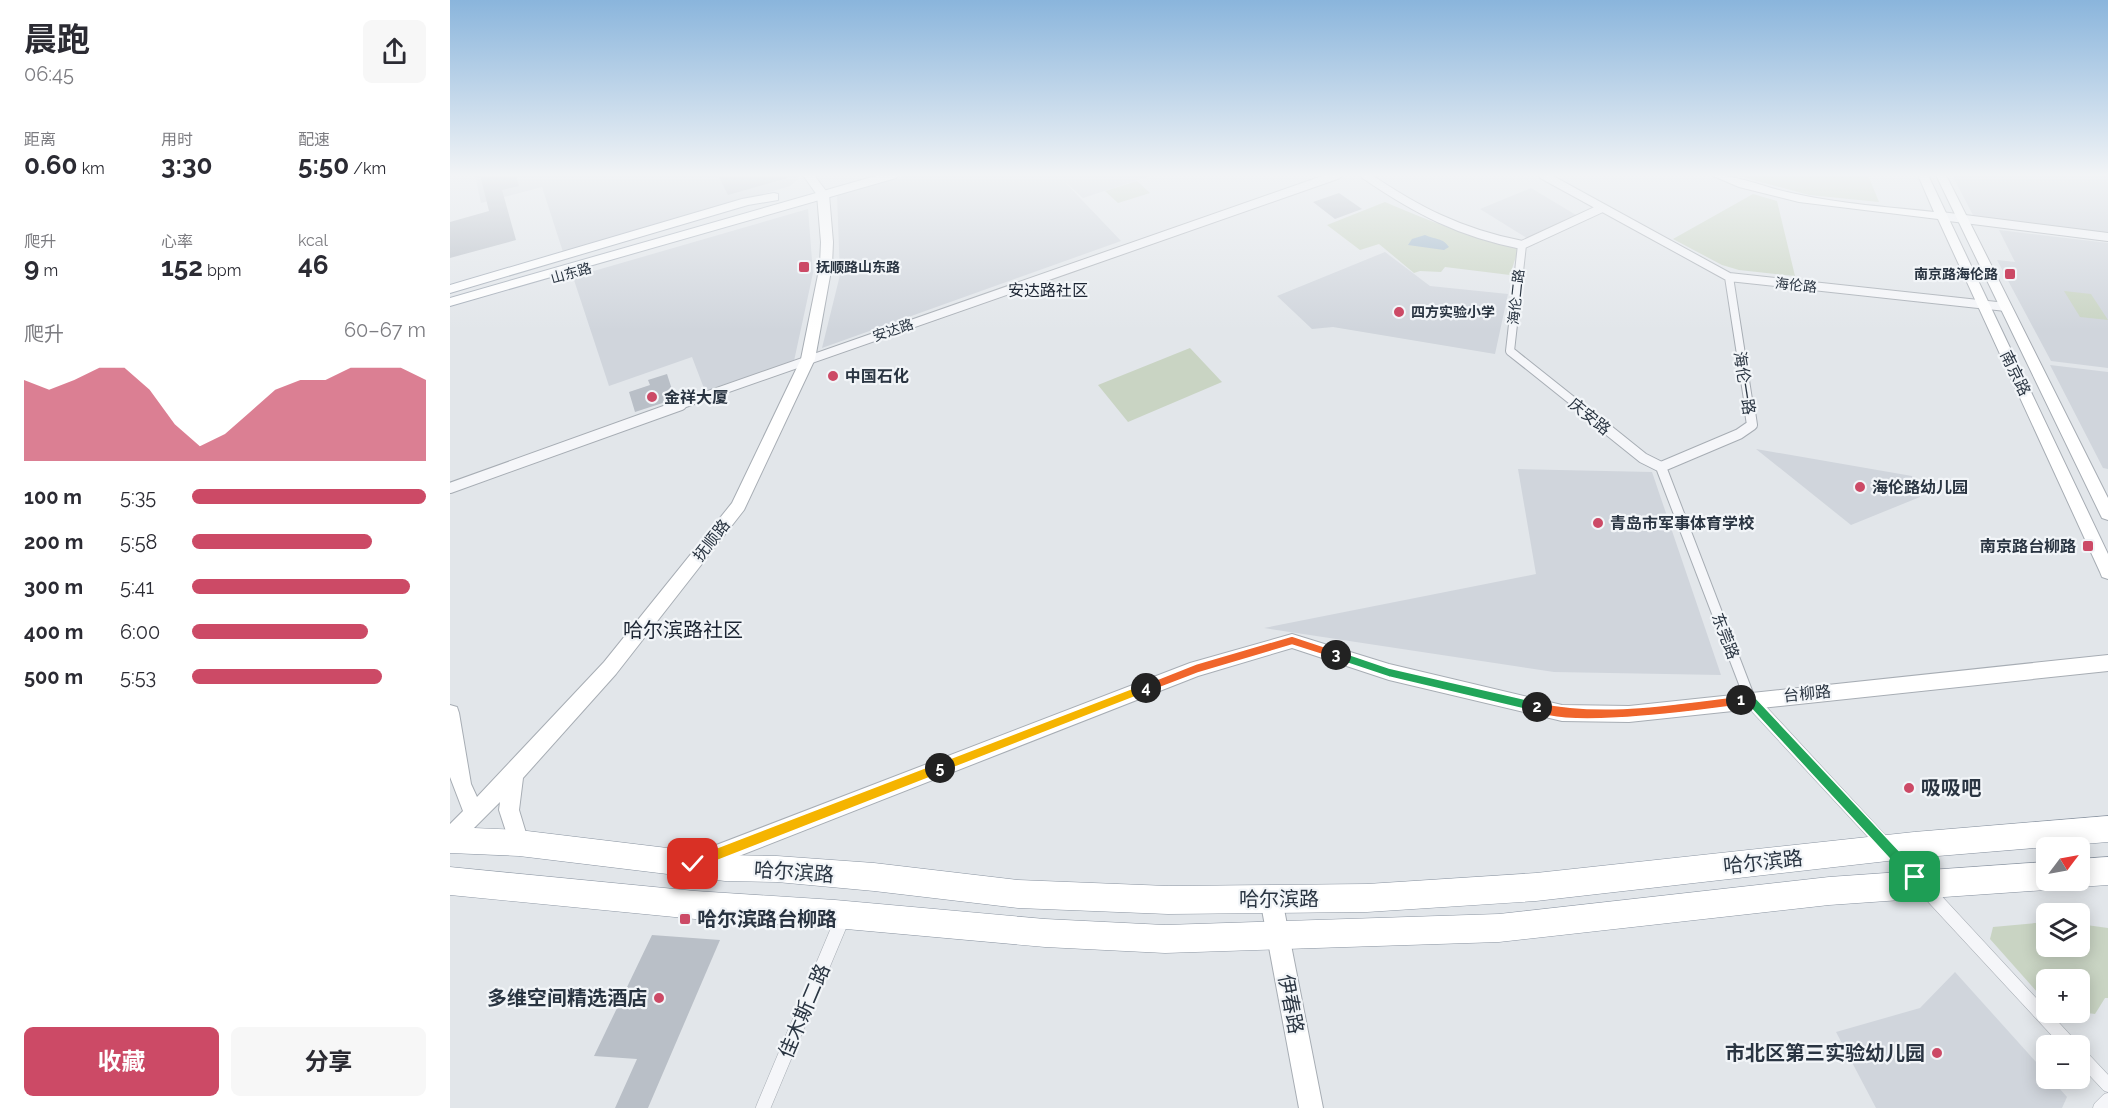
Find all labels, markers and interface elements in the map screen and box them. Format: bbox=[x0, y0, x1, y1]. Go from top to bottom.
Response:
text: 晨跑 bbox=[24, 20, 90, 59]
button: share bbox=[363, 20, 426, 83]
text: 06:45 bbox=[24, 62, 74, 86]
text: 距离 bbox=[24, 130, 56, 149]
text: 用时 bbox=[161, 130, 193, 149]
text: 配速 bbox=[298, 130, 330, 149]
text: 0.60 bbox=[24, 150, 78, 180]
text: 3:30 bbox=[161, 150, 212, 180]
text: 5:50 bbox=[298, 150, 349, 180]
text: km bbox=[78, 159, 105, 178]
text: /km bbox=[349, 159, 386, 178]
text: kcal bbox=[298, 231, 328, 250]
text: 爬升 bbox=[24, 232, 56, 251]
text: 心率 bbox=[161, 232, 193, 251]
text: 46 bbox=[298, 250, 329, 280]
text: 9 bbox=[24, 252, 39, 282]
text: 152 bbox=[161, 252, 203, 282]
place label: 抚顺路山东路 bbox=[816, 259, 900, 275]
street label: 山东路 bbox=[549, 260, 593, 286]
marker: 抚顺路山东路 bbox=[797, 260, 811, 274]
text: m bbox=[39, 261, 58, 280]
text: bpm bbox=[203, 261, 241, 280]
place label: 南京路海伦路 bbox=[1914, 266, 1998, 282]
marker: 南京路海伦路 bbox=[2003, 267, 2017, 281]
street label: 海伦二路 bbox=[1505, 268, 1527, 326]
street label: 海伦路 bbox=[1774, 275, 1818, 295]
district label: 安达路社区 bbox=[1008, 281, 1088, 300]
place label: 四方实验小学 bbox=[1411, 304, 1495, 320]
marker: 四方实验小学 bbox=[1392, 305, 1406, 319]
street label: 安达路 bbox=[871, 316, 915, 344]
text: 60–67 m bbox=[344, 318, 426, 342]
text: 爬升 bbox=[24, 322, 64, 346]
street label: 南京路 bbox=[1996, 347, 2035, 399]
street label: 海伦一路 bbox=[1730, 350, 1759, 416]
place label: 中国石化 bbox=[845, 367, 909, 386]
marker: 中国石化 bbox=[826, 369, 840, 383]
place label: 金祥大厦 bbox=[664, 388, 728, 407]
marker: 金祥大厦 bbox=[645, 390, 659, 404]
street label: 庆安路 bbox=[1565, 394, 1614, 439]
place label: 海伦路幼儿园 bbox=[1872, 478, 1968, 497]
marker: 海伦路幼儿园 bbox=[1853, 480, 1867, 494]
text: 100 m bbox=[24, 485, 82, 509]
text: 5:35 bbox=[120, 485, 156, 509]
place label: 青岛市军事体育学校 bbox=[1610, 514, 1755, 533]
street label: 抚顺路 bbox=[689, 516, 734, 565]
marker: 青岛市军事体育学校 bbox=[1591, 516, 1605, 530]
text: 200 m bbox=[24, 530, 83, 554]
text: 5:58 bbox=[120, 530, 157, 554]
place label: 南京路台柳路 bbox=[1980, 537, 2076, 556]
marker: 南京路台柳路 bbox=[2081, 539, 2095, 553]
text: 300 m bbox=[24, 575, 83, 599]
text: 5:41 bbox=[120, 575, 154, 599]
street label: 东莞路 bbox=[1708, 610, 1743, 662]
district label: 哈尔滨路社区 bbox=[623, 618, 743, 642]
text: 400 m bbox=[24, 620, 83, 644]
text: 6:00 bbox=[120, 620, 160, 644]
pin: 3 bbox=[1321, 640, 1351, 670]
text: 3 bbox=[1332, 645, 1340, 664]
text: 500 m bbox=[24, 665, 83, 689]
text: 5:53 bbox=[120, 665, 156, 689]
pin: 4 bbox=[1131, 673, 1161, 703]
text: 4 bbox=[1141, 678, 1151, 697]
street label: 台柳路 bbox=[1782, 682, 1832, 705]
pin: 1 bbox=[1726, 685, 1756, 715]
text: 1 bbox=[1737, 690, 1745, 709]
pin: 2 bbox=[1522, 692, 1552, 722]
text: 2 bbox=[1532, 697, 1542, 716]
pin: 5 bbox=[925, 753, 955, 783]
text: 5 bbox=[936, 758, 944, 777]
place label: 吸吸吧 bbox=[1921, 776, 1981, 800]
marker: 吸吸吧 bbox=[1902, 781, 1916, 795]
north arrow bbox=[2036, 837, 2090, 891]
map controls bbox=[2036, 837, 2090, 1089]
pin bbox=[667, 838, 718, 889]
street label: 哈尔滨路 bbox=[1722, 846, 1804, 878]
icon: check bbox=[676, 847, 709, 880]
pin bbox=[1889, 851, 1940, 902]
street label: 哈尔滨路 bbox=[753, 857, 835, 887]
icon: arrive bbox=[1898, 860, 1931, 893]
street label: 哈尔滨路 bbox=[1239, 887, 1319, 911]
button: layers bbox=[2036, 903, 2090, 957]
place label: 哈尔滨路台柳路 bbox=[697, 907, 837, 931]
marker: 哈尔滨路台柳路 bbox=[678, 912, 692, 926]
street label: 佳木斯二路 bbox=[773, 960, 835, 1062]
button: + bbox=[2036, 969, 2090, 1023]
street label: 伊春路 bbox=[1273, 972, 1309, 1036]
place label: 多维空间精选酒店 bbox=[487, 986, 647, 1010]
marker: 多维空间精选酒店 bbox=[652, 991, 666, 1005]
button: 收藏 bbox=[24, 1027, 219, 1096]
button: 分享 bbox=[231, 1027, 426, 1096]
button: − bbox=[2036, 1035, 2090, 1089]
place label: 市北区第三实验幼儿园 bbox=[1725, 1041, 1925, 1065]
marker: 市北区第三实验幼儿园 bbox=[1930, 1046, 1944, 1060]

